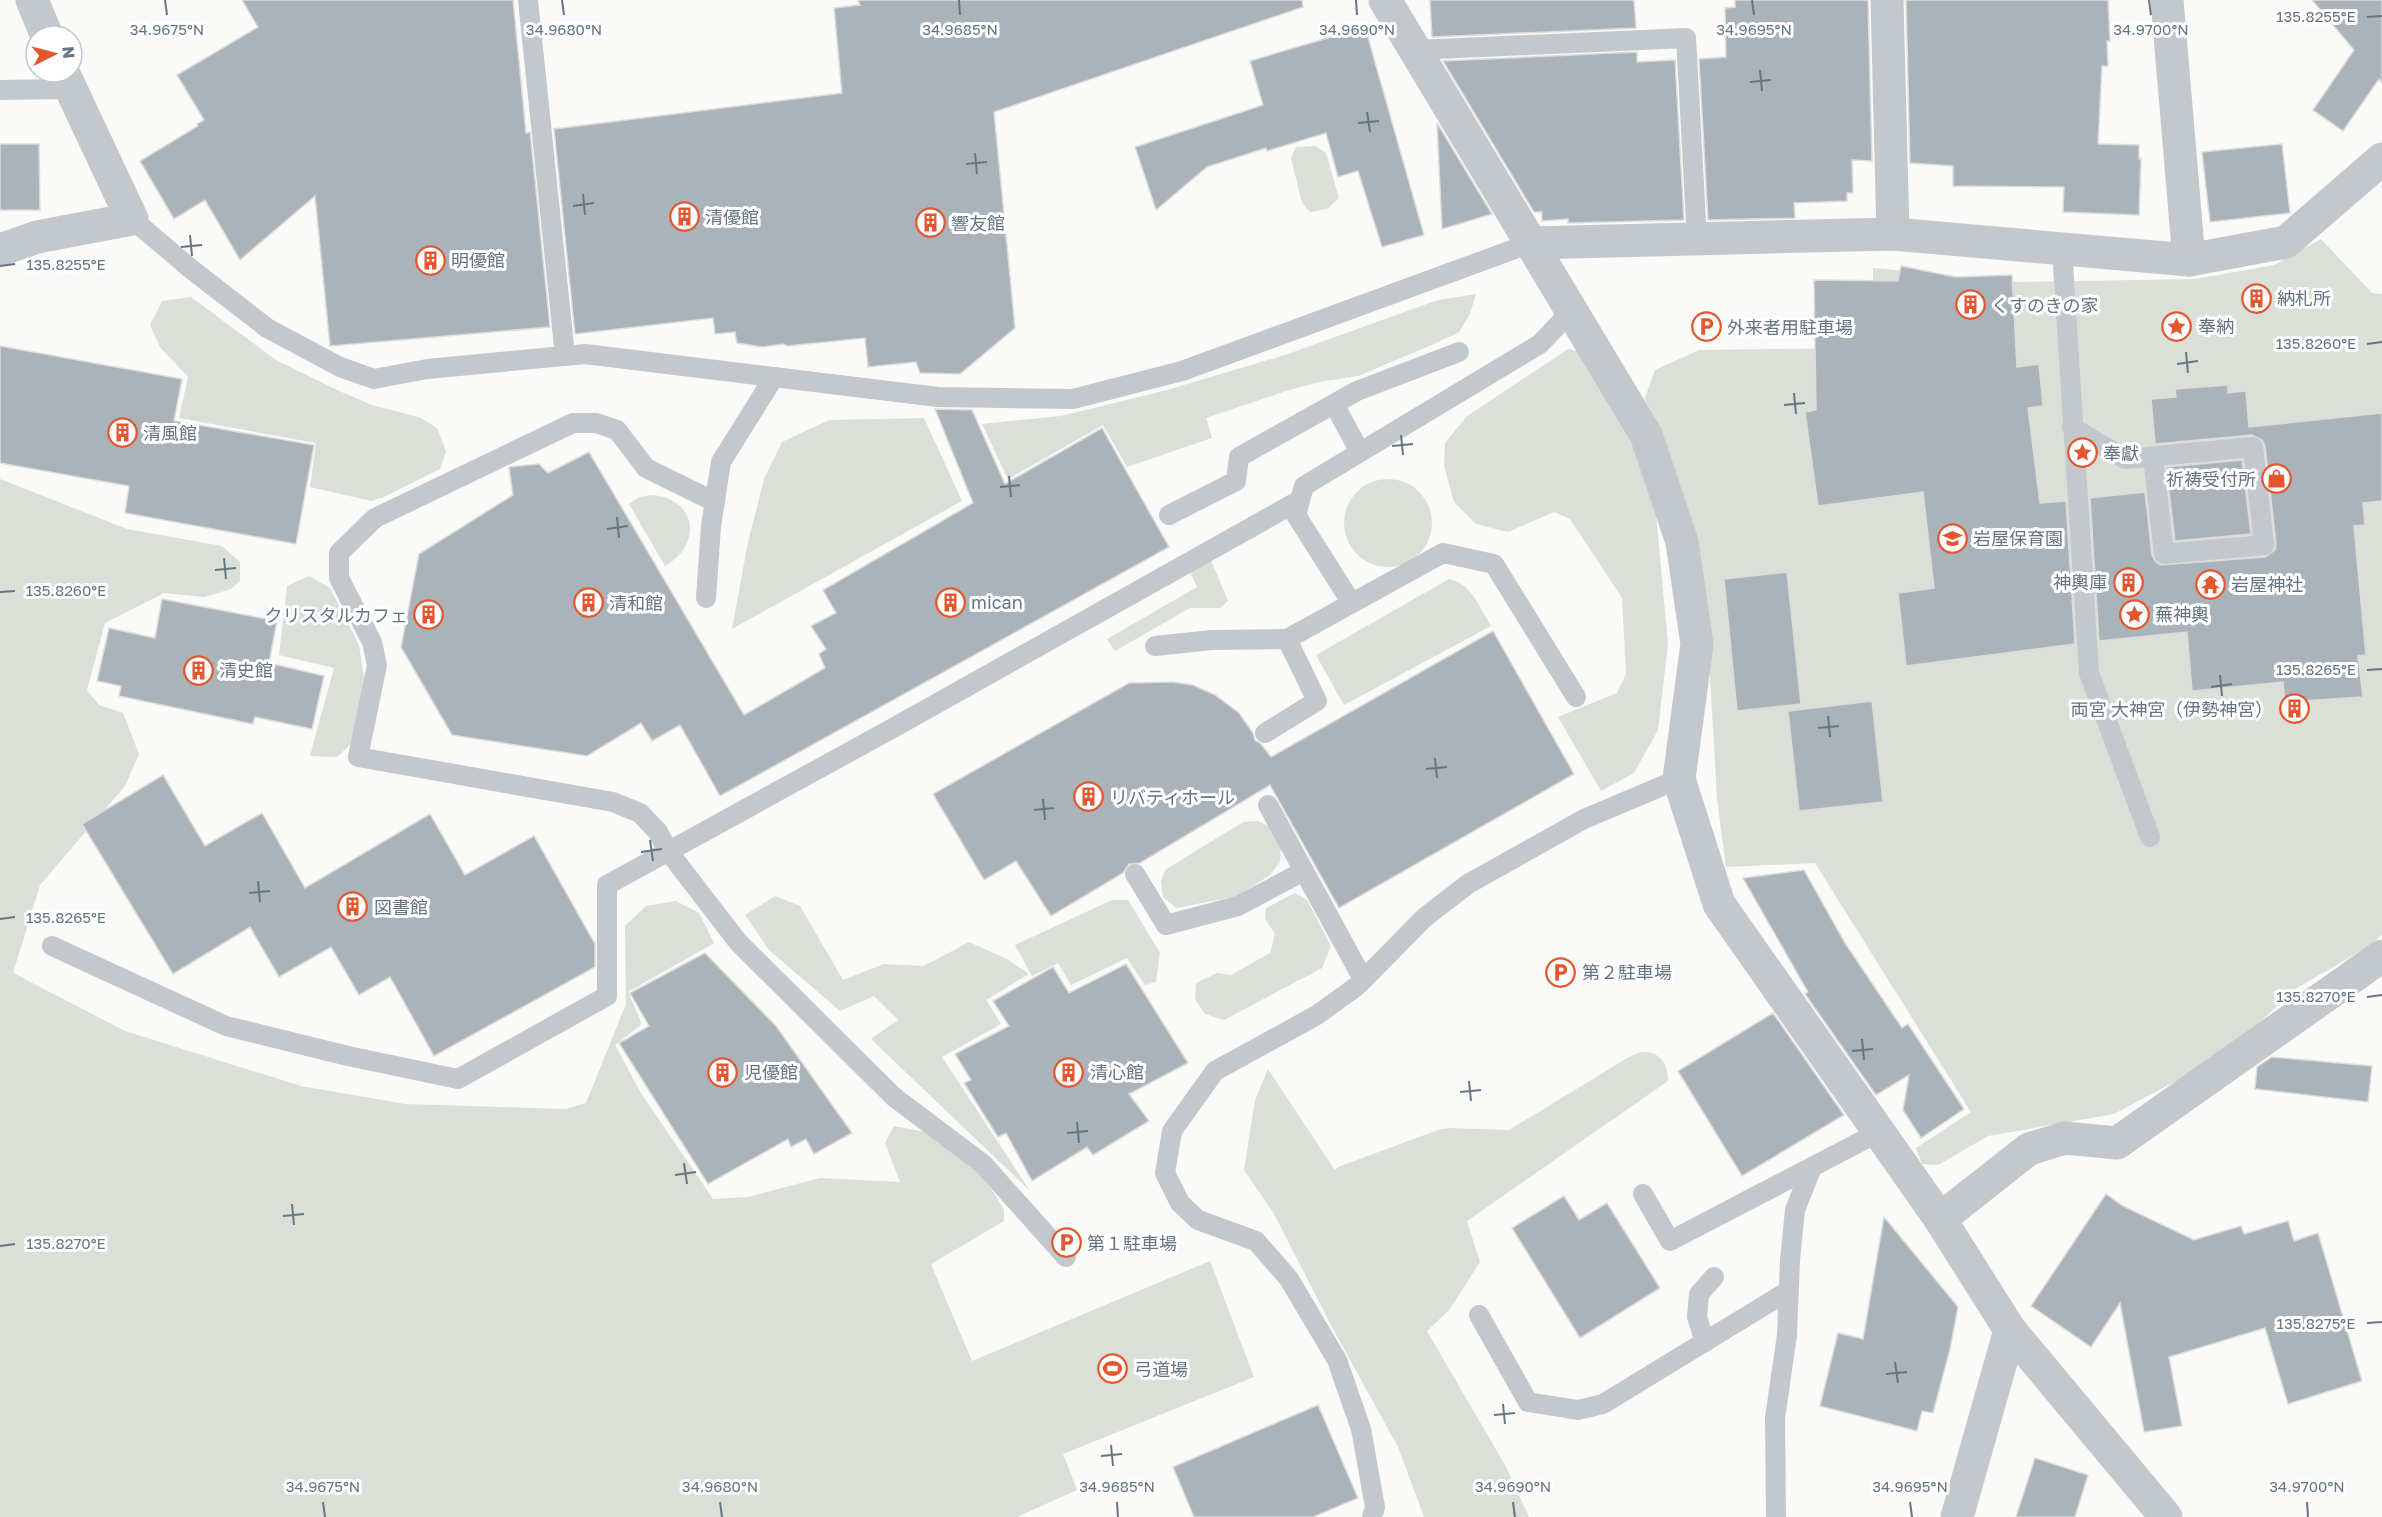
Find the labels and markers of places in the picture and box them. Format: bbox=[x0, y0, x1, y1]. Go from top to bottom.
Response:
building icon: 清優館 bbox=[668, 201, 700, 233]
place label: 清優館 bbox=[705, 206, 759, 228]
building icon: 響友館 bbox=[914, 207, 946, 239]
place label: 響友館 bbox=[951, 212, 1005, 234]
building icon: 明優館 bbox=[414, 244, 446, 276]
place label: 明優館 bbox=[451, 249, 505, 271]
building icon: 納札所 bbox=[2240, 282, 2272, 314]
place label: 納札所 bbox=[2277, 287, 2331, 309]
building icon: くすのきの家 bbox=[1954, 289, 1986, 321]
place label: くすのきの家 bbox=[1991, 294, 2098, 316]
place icon: 奉納 bbox=[2161, 310, 2193, 342]
parking icon: 外来者用駐車場 bbox=[1690, 311, 1722, 343]
place label: 奉納 bbox=[2198, 315, 2234, 337]
place label: 外来者用駐車場 bbox=[1727, 316, 1853, 338]
building icon: 清風館 bbox=[106, 417, 138, 449]
place label: 清風館 bbox=[143, 422, 197, 444]
place icon: 奉獻 bbox=[2066, 437, 2098, 469]
place label: 奉獻 bbox=[2103, 442, 2139, 464]
shop icon: 祈祷受付所 bbox=[2261, 463, 2293, 495]
place label: 祈祷受付所 bbox=[2166, 468, 2256, 490]
school or university icon: 岩屋保育園 bbox=[1936, 522, 1968, 554]
place label: 岩屋保育園 bbox=[1973, 527, 2063, 549]
building icon: 神輿庫 bbox=[2112, 566, 2144, 598]
temple icon: 岩屋神社 bbox=[2194, 568, 2226, 600]
place label: 神輿庫 bbox=[2053, 571, 2107, 593]
place label: 岩屋神社 bbox=[2231, 573, 2303, 595]
building icon: mican bbox=[934, 586, 966, 618]
building icon: 清和館 bbox=[572, 587, 604, 619]
place label: mican bbox=[971, 591, 1023, 613]
place label: 清和館 bbox=[609, 592, 663, 614]
place icon: 蕪神輿 bbox=[2118, 598, 2150, 630]
building icon: クリスタルカフェ bbox=[413, 599, 445, 631]
place label: 蕪神輿 bbox=[2155, 603, 2209, 625]
place label: クリスタルカフェ bbox=[265, 604, 408, 626]
building icon: 清史館 bbox=[182, 654, 214, 686]
place label: 清史館 bbox=[219, 659, 273, 681]
building icon: 両宮 大神宮（伊勢神宮） bbox=[2278, 693, 2310, 725]
place label: 両宮 大神宮（伊勢神宮） bbox=[2071, 698, 2273, 720]
building icon: リバティホール bbox=[1073, 781, 1105, 813]
place label: リバティホール bbox=[1110, 786, 1235, 808]
building icon: 図書館 bbox=[337, 891, 369, 923]
place label: 図書館 bbox=[374, 896, 428, 918]
parking icon: 第２駐車場 bbox=[1545, 956, 1577, 988]
place label: 第２駐車場 bbox=[1582, 961, 1672, 983]
building icon: 児優館 bbox=[707, 1056, 739, 1088]
building icon: 清心館 bbox=[1053, 1056, 1085, 1088]
place label: 児優館 bbox=[744, 1061, 798, 1083]
place label: 清心館 bbox=[1090, 1061, 1144, 1083]
parking icon: 第１駐車場 bbox=[1050, 1227, 1082, 1259]
place label: 第１駐車場 bbox=[1087, 1232, 1177, 1254]
sports icon: 弓道場 bbox=[1097, 1353, 1129, 1385]
place label: 弓道場 bbox=[1134, 1358, 1188, 1380]

